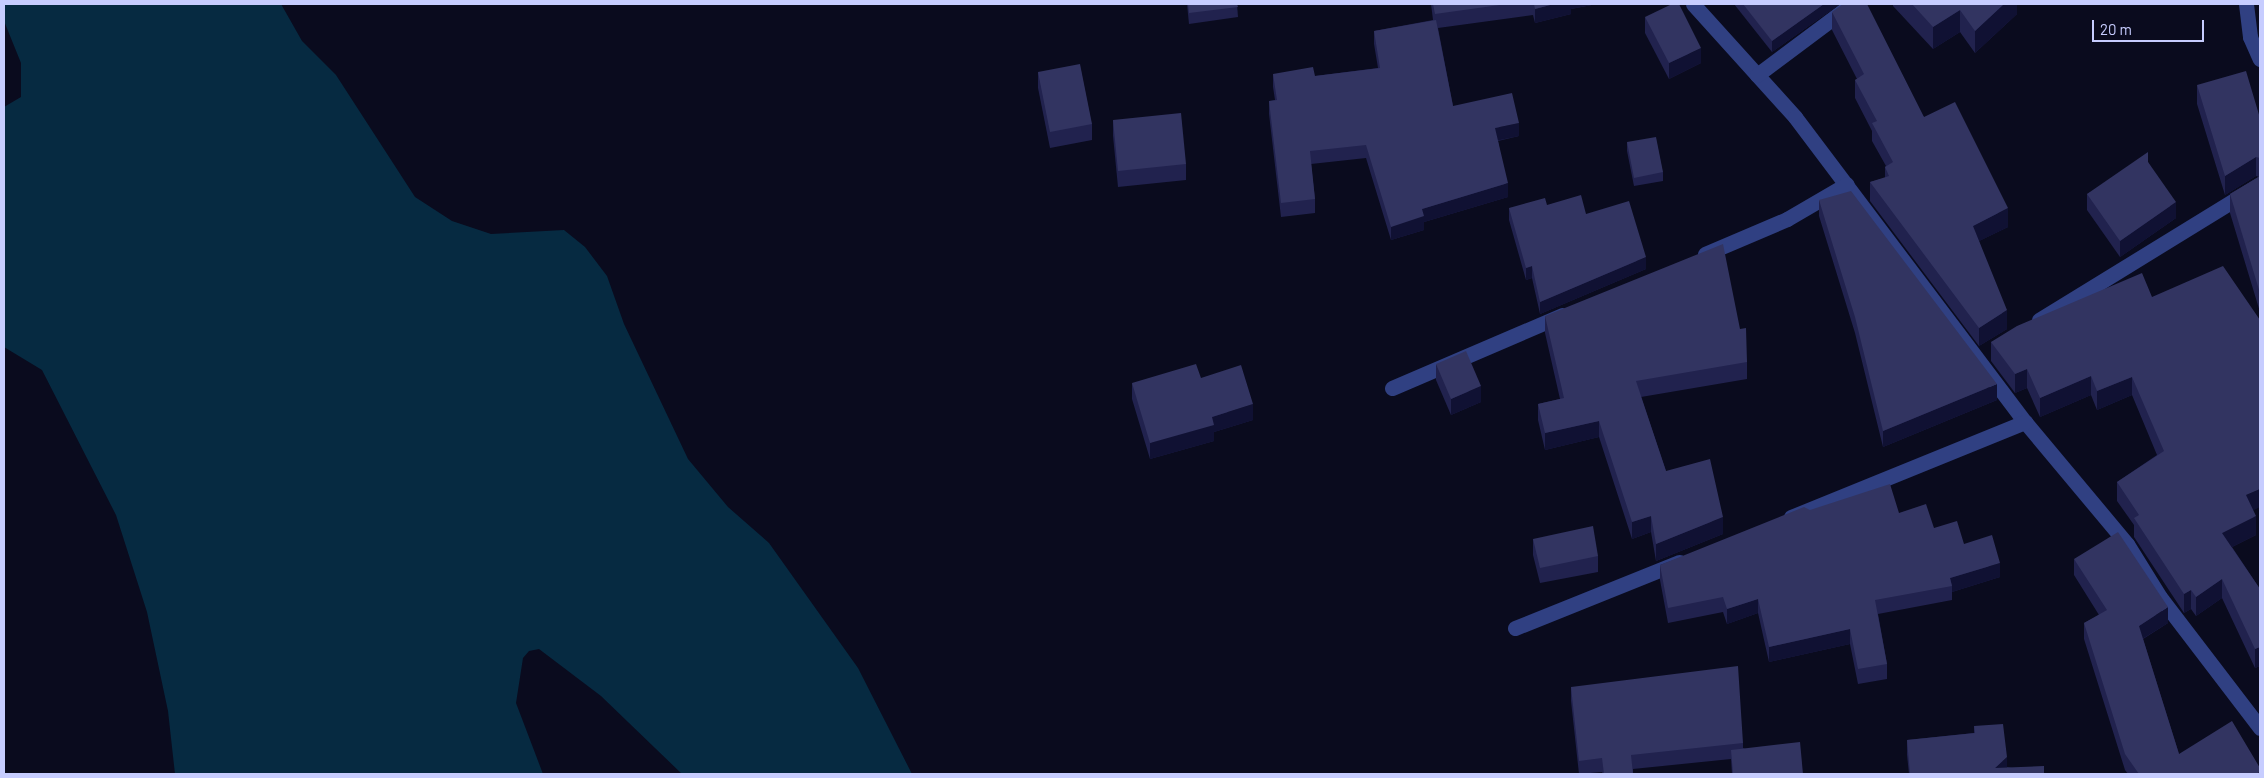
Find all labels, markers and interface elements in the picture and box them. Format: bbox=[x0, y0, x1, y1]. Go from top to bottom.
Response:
scale bar bbox=[2094, 10, 2206, 42]
text: 20 m bbox=[2100, 20, 2132, 38]

